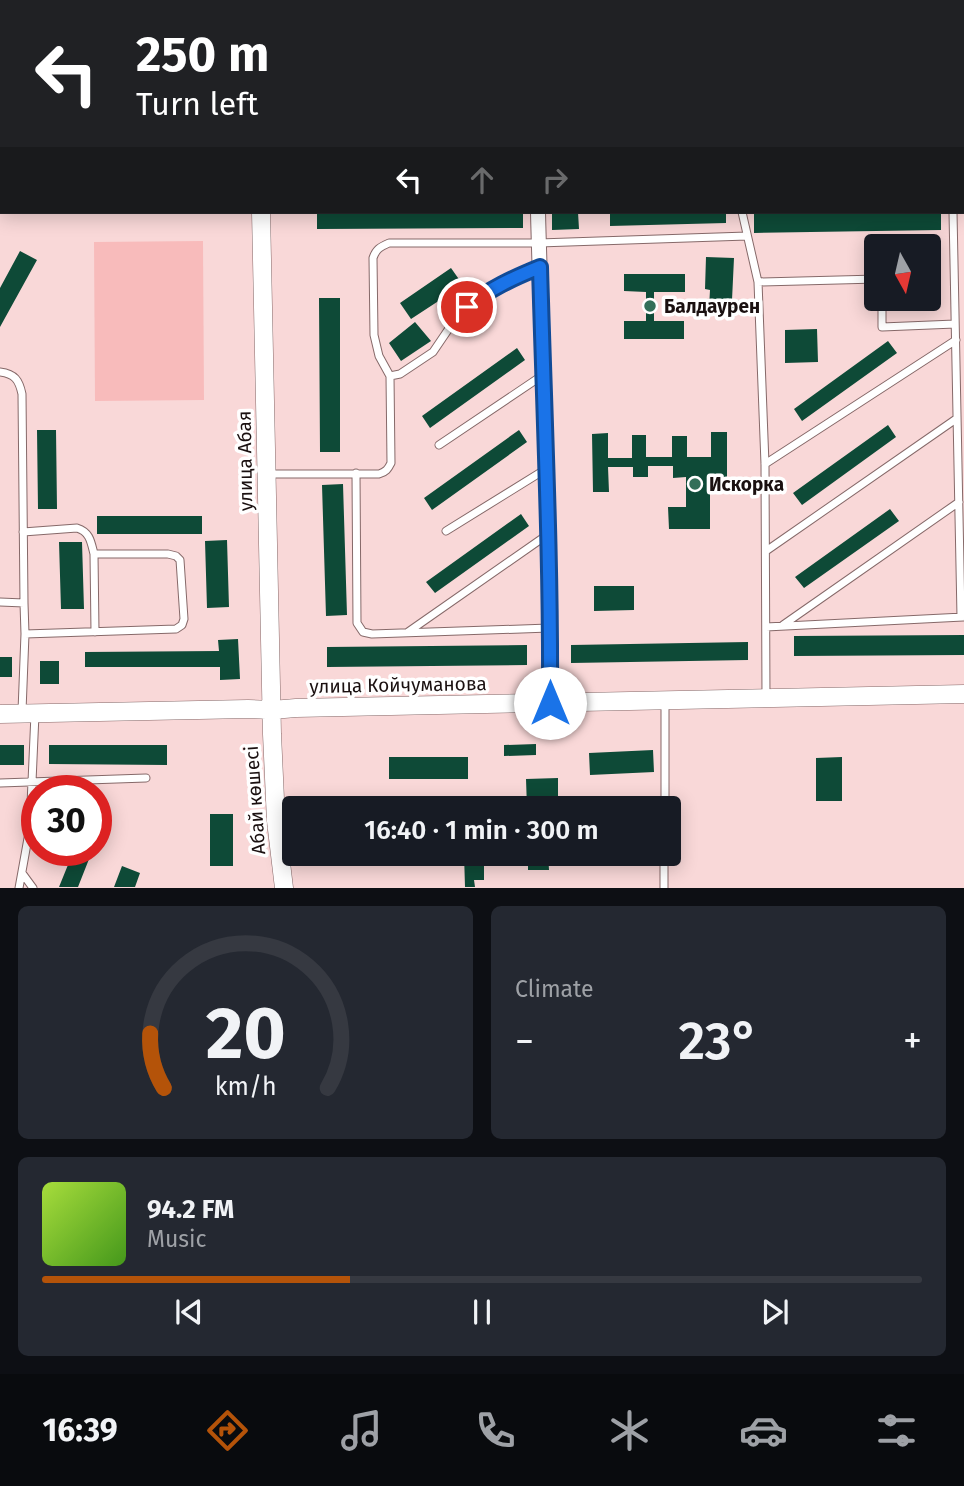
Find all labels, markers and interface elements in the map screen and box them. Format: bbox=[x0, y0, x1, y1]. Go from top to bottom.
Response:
text: 250 m bbox=[136, 25, 269, 84]
icon: left bbox=[21, 28, 112, 119]
text: Turn left bbox=[136, 85, 258, 123]
icon: left bbox=[390, 161, 428, 199]
icon: ahead bbox=[463, 161, 501, 199]
icon: right bbox=[536, 161, 574, 199]
north arrow bbox=[864, 234, 942, 312]
map controls bbox=[864, 234, 941, 311]
pin bbox=[437, 277, 497, 337]
icon: arrive bbox=[448, 288, 486, 326]
place label: Балдаурен bbox=[664, 295, 760, 318]
marker: Балдаурен bbox=[642, 298, 658, 314]
street label: улица Абая bbox=[233, 411, 257, 511]
place label: Искоркa bbox=[709, 473, 784, 496]
marker: Искоркa bbox=[687, 476, 703, 492]
position arrow bbox=[513, 666, 587, 740]
street label: улица Койчуманова bbox=[309, 672, 487, 698]
street label: Абай көшесі bbox=[240, 745, 270, 855]
speed limit sign: 30 bbox=[21, 775, 112, 866]
text: 16:40 · 1 min · 300 m bbox=[364, 815, 599, 846]
text: Climate bbox=[515, 975, 594, 1003]
text: 20 bbox=[205, 991, 286, 1078]
text: 23° bbox=[678, 1010, 759, 1073]
text: − bbox=[515, 1018, 534, 1064]
text: + bbox=[903, 1018, 922, 1064]
text: km/h bbox=[215, 1072, 276, 1102]
text: 94.2 FM bbox=[147, 1194, 234, 1225]
text: Music bbox=[147, 1225, 207, 1253]
icon: previous bbox=[170, 1293, 208, 1331]
icon: pause bbox=[463, 1293, 501, 1331]
icon: next bbox=[756, 1293, 794, 1331]
icon: directions bbox=[203, 1406, 252, 1455]
icon: music bbox=[337, 1406, 386, 1455]
icon: phone bbox=[471, 1406, 520, 1455]
icon: climate bbox=[605, 1406, 654, 1455]
icon: car bbox=[739, 1406, 788, 1455]
icon: filters bbox=[872, 1406, 921, 1455]
text: 16:39 bbox=[42, 1411, 118, 1449]

